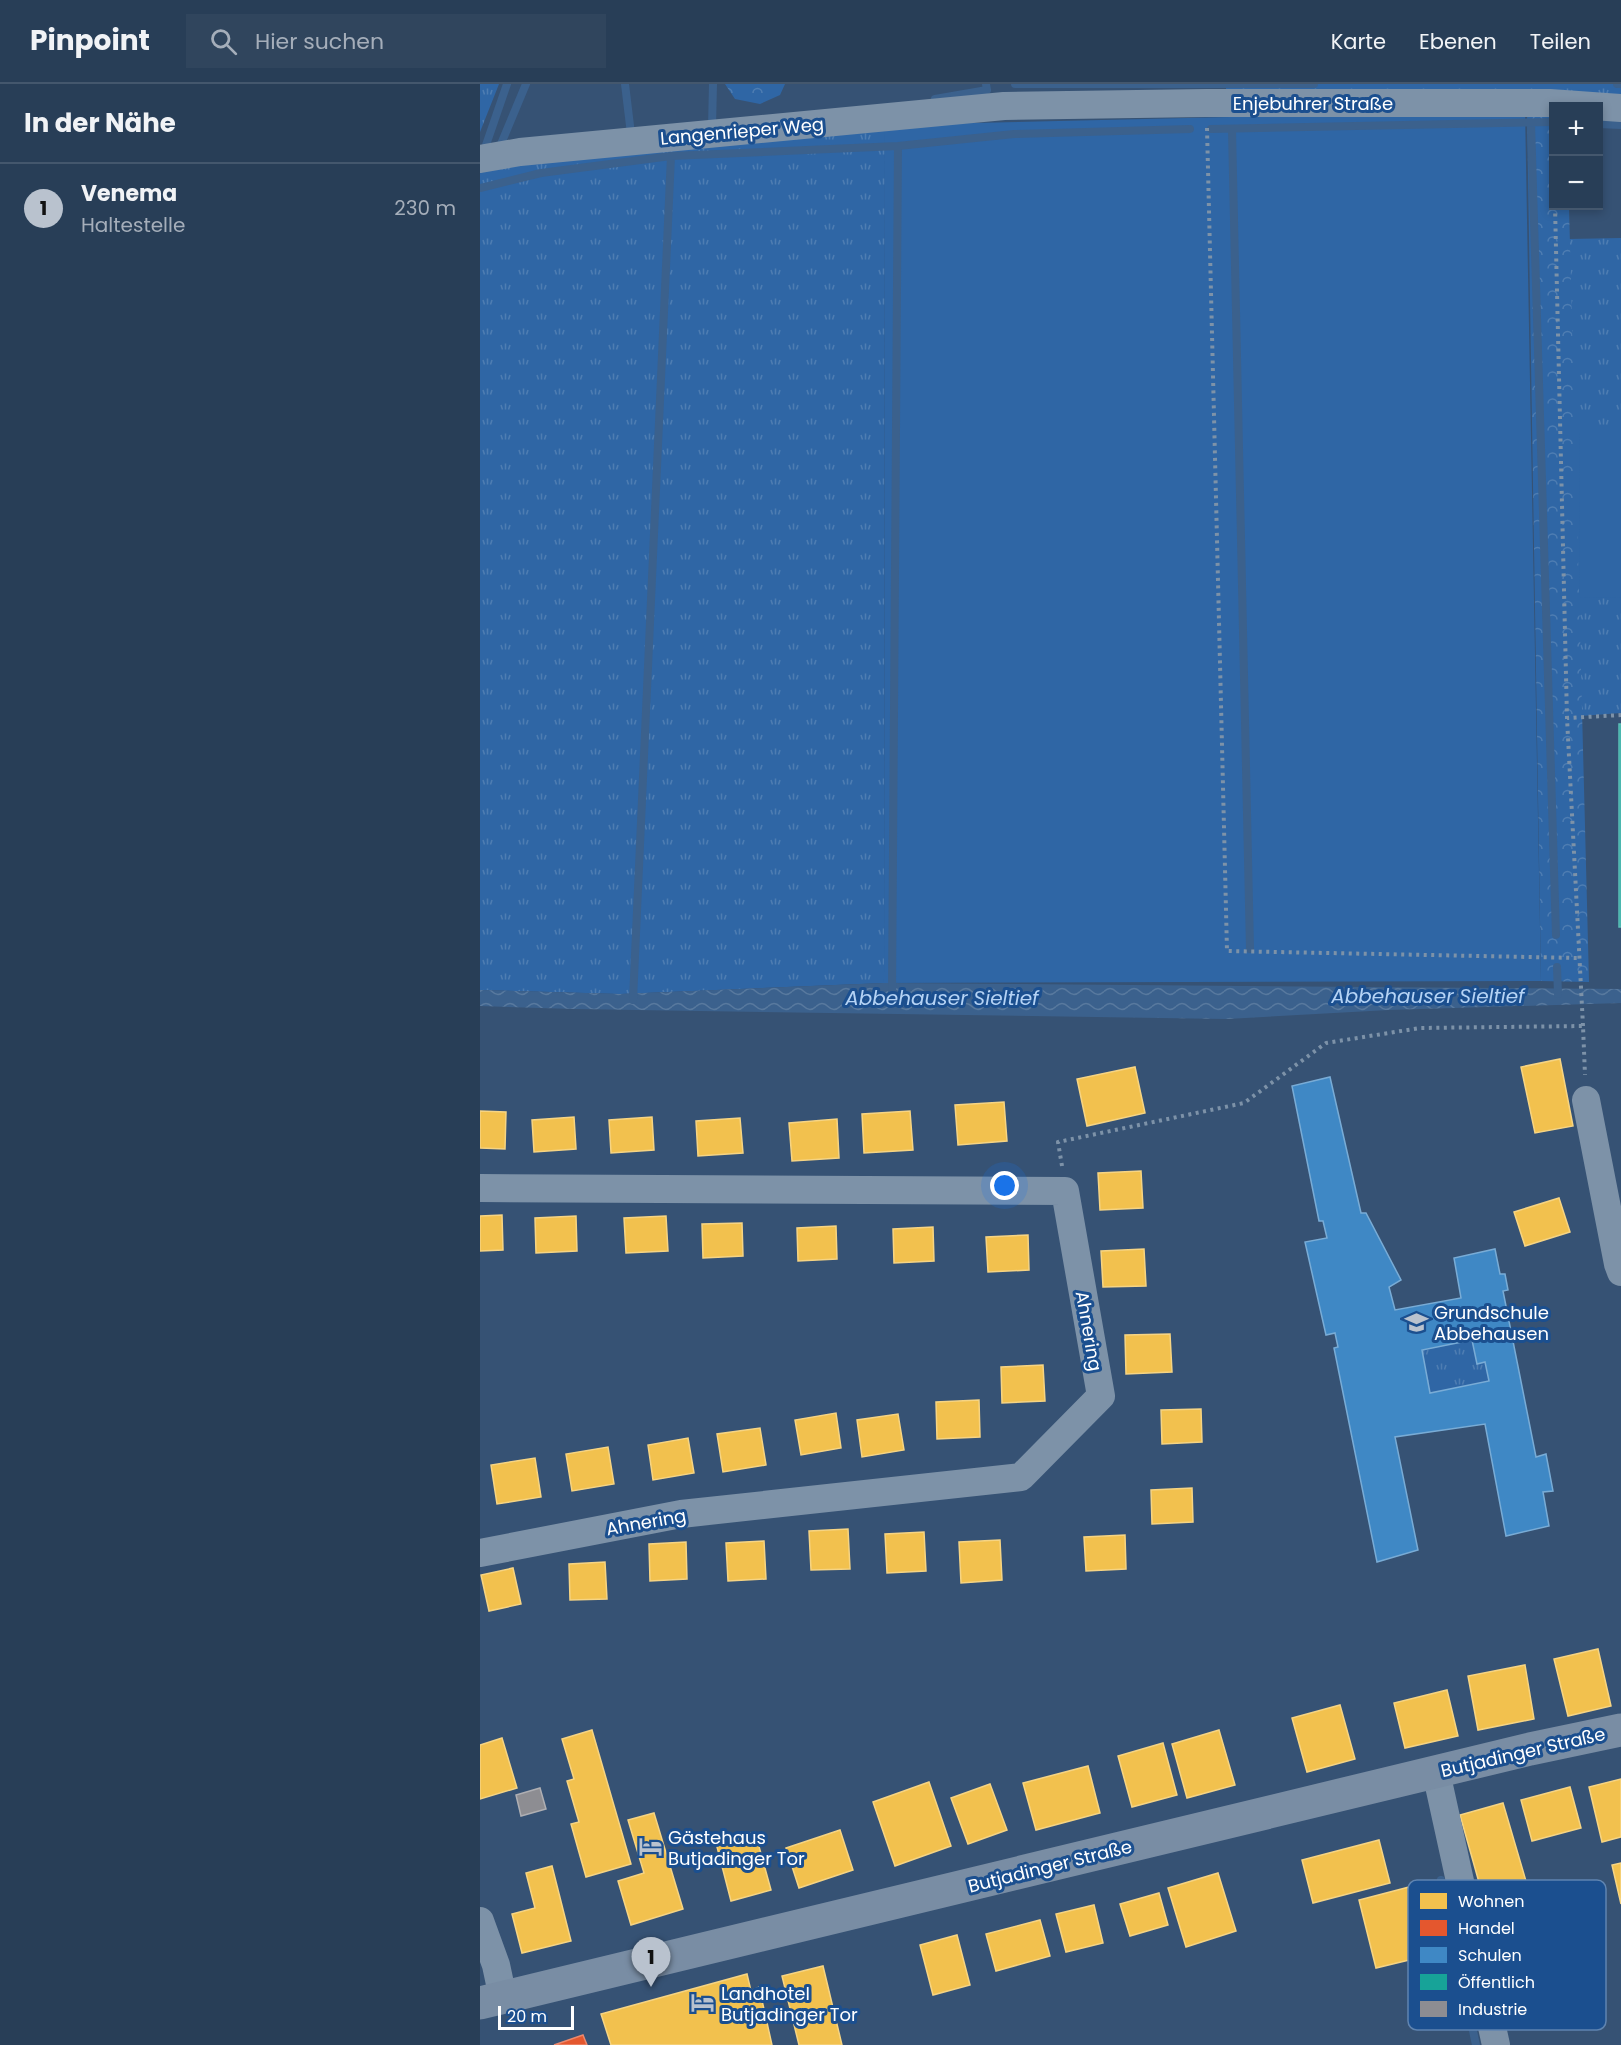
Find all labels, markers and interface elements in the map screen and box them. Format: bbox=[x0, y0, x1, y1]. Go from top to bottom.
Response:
search box bbox=[186, 14, 606, 68]
text: Pinpoint bbox=[30, 21, 150, 60]
icon: search bbox=[207, 25, 240, 58]
text: Hier suchen bbox=[255, 26, 384, 57]
text: Karte bbox=[1331, 27, 1386, 56]
text: Ebenen bbox=[1419, 27, 1497, 56]
text: Teilen bbox=[1530, 27, 1591, 56]
street label: Enjebuhrer Straße bbox=[1233, 91, 1393, 116]
map controls bbox=[1549, 102, 1603, 210]
button: + bbox=[1549, 102, 1603, 156]
text: In der Nähe bbox=[24, 105, 176, 141]
street label: Langenrieper Weg bbox=[659, 111, 825, 151]
button: − bbox=[1549, 156, 1603, 210]
text: Venema bbox=[81, 178, 177, 209]
text: 1 bbox=[40, 194, 47, 222]
text: 230 m bbox=[394, 194, 456, 222]
text: Haltestelle bbox=[81, 211, 185, 239]
water label: Abbehauser Sieltief bbox=[1330, 982, 1526, 1010]
water label: Abbehauser Sieltief bbox=[844, 984, 1040, 1012]
your location bbox=[990, 1171, 1019, 1200]
street label: Ahnering bbox=[1070, 1289, 1108, 1373]
place label: Grundschule Abbehausen bbox=[1434, 1300, 1549, 1346]
school or university icon: Grundschule Abbehausen bbox=[1403, 1309, 1429, 1335]
street label: Ahnering bbox=[604, 1503, 688, 1541]
street label: Butjadinger Straße bbox=[1438, 1721, 1608, 1783]
place label: Gästehaus Butjadinger Tor bbox=[668, 1825, 805, 1871]
hotel icon: Gästehaus Butjadinger Tor bbox=[637, 1834, 663, 1860]
street label: Butjadinger Straße bbox=[965, 1834, 1135, 1898]
legend bbox=[1408, 1880, 1606, 2030]
text: Wohnen bbox=[1458, 1890, 1525, 1913]
text: Handel bbox=[1458, 1917, 1515, 1940]
pin: 1 bbox=[632, 1938, 670, 1987]
text: Schulen bbox=[1458, 1944, 1522, 1967]
text: Öffentlich bbox=[1458, 1971, 1535, 1994]
place label: Landhotel Butjadinger Tor bbox=[721, 1981, 858, 2027]
hotel icon: Landhotel Butjadinger Tor bbox=[690, 1990, 716, 2016]
text: Industrie bbox=[1458, 1998, 1527, 2021]
scale bar bbox=[498, 2003, 574, 2030]
text: 20 m bbox=[507, 2005, 547, 2028]

